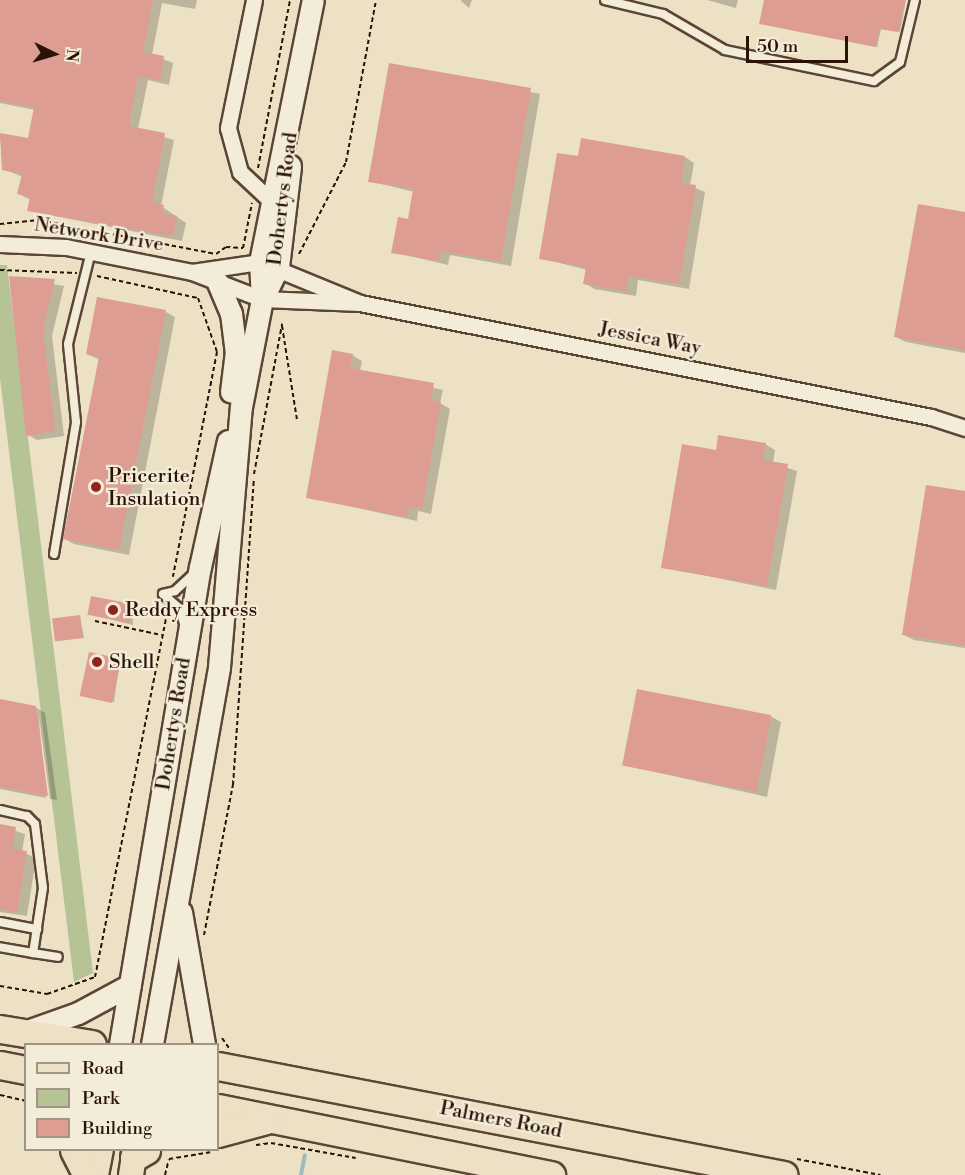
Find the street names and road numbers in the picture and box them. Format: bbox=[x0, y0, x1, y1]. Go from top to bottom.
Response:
street label: Dohertys Road bbox=[263, 131, 303, 267]
street label: Network Drive bbox=[33, 213, 165, 257]
street label: Jessica Way bbox=[597, 317, 703, 361]
street label: Dohertys Road bbox=[152, 656, 196, 792]
street label: Palmers Road bbox=[438, 1096, 564, 1144]

